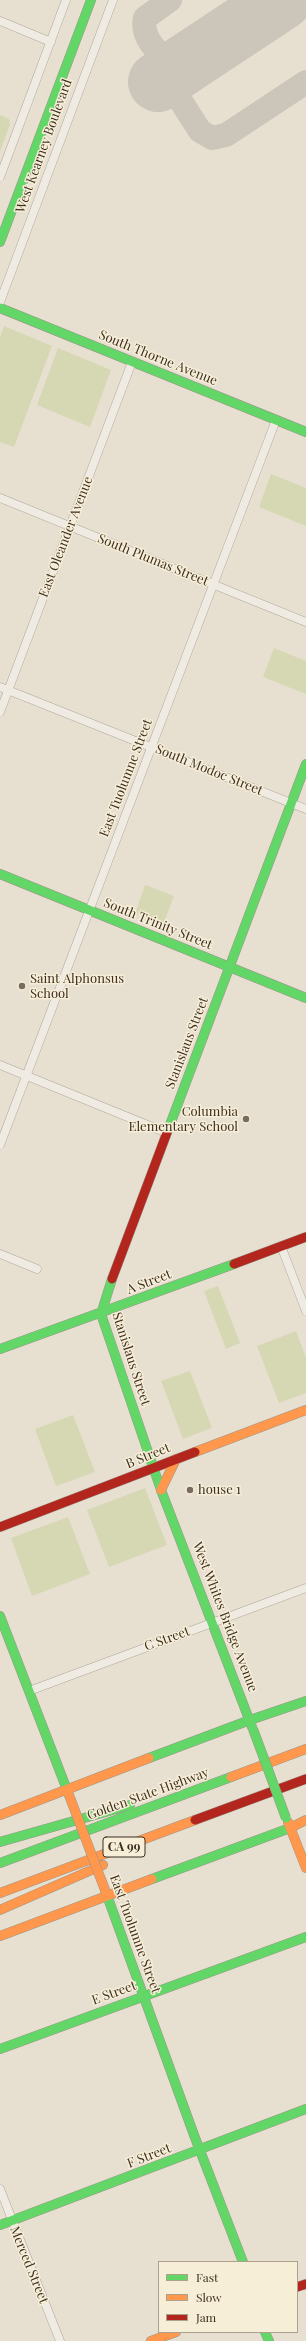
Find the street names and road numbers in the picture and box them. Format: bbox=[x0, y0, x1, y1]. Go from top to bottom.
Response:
street label: West Kearney Boulevard bbox=[13, 77, 75, 215]
street label: South Thorne Avenue bbox=[97, 327, 219, 389]
street label: East Oleander Avenue bbox=[36, 474, 96, 600]
street label: South Plumas Street bbox=[95, 531, 211, 589]
street label: East Tuolumne Street bbox=[96, 717, 156, 839]
street label: South Modoc Street bbox=[153, 741, 265, 799]
street label: South Trinity Street bbox=[101, 895, 215, 953]
street label: Stanislaus Street bbox=[162, 995, 212, 1091]
street label: A Street bbox=[125, 1266, 173, 1298]
street label: Stanislaus Street bbox=[109, 1310, 153, 1408]
street label: B Street bbox=[124, 1440, 172, 1472]
street label: West Whites Bridge Avenue bbox=[189, 1540, 261, 1694]
street label: C Street bbox=[142, 1624, 192, 1654]
street label: Golden State Highway bbox=[85, 1765, 211, 1823]
road number: CA 99 bbox=[103, 1837, 145, 1857]
street label: East Tuolumne Street bbox=[106, 1873, 164, 1995]
street label: E Street bbox=[90, 1978, 138, 2008]
street label: F Street bbox=[125, 2141, 173, 2171]
street label: Merced Street bbox=[6, 2224, 52, 2306]

